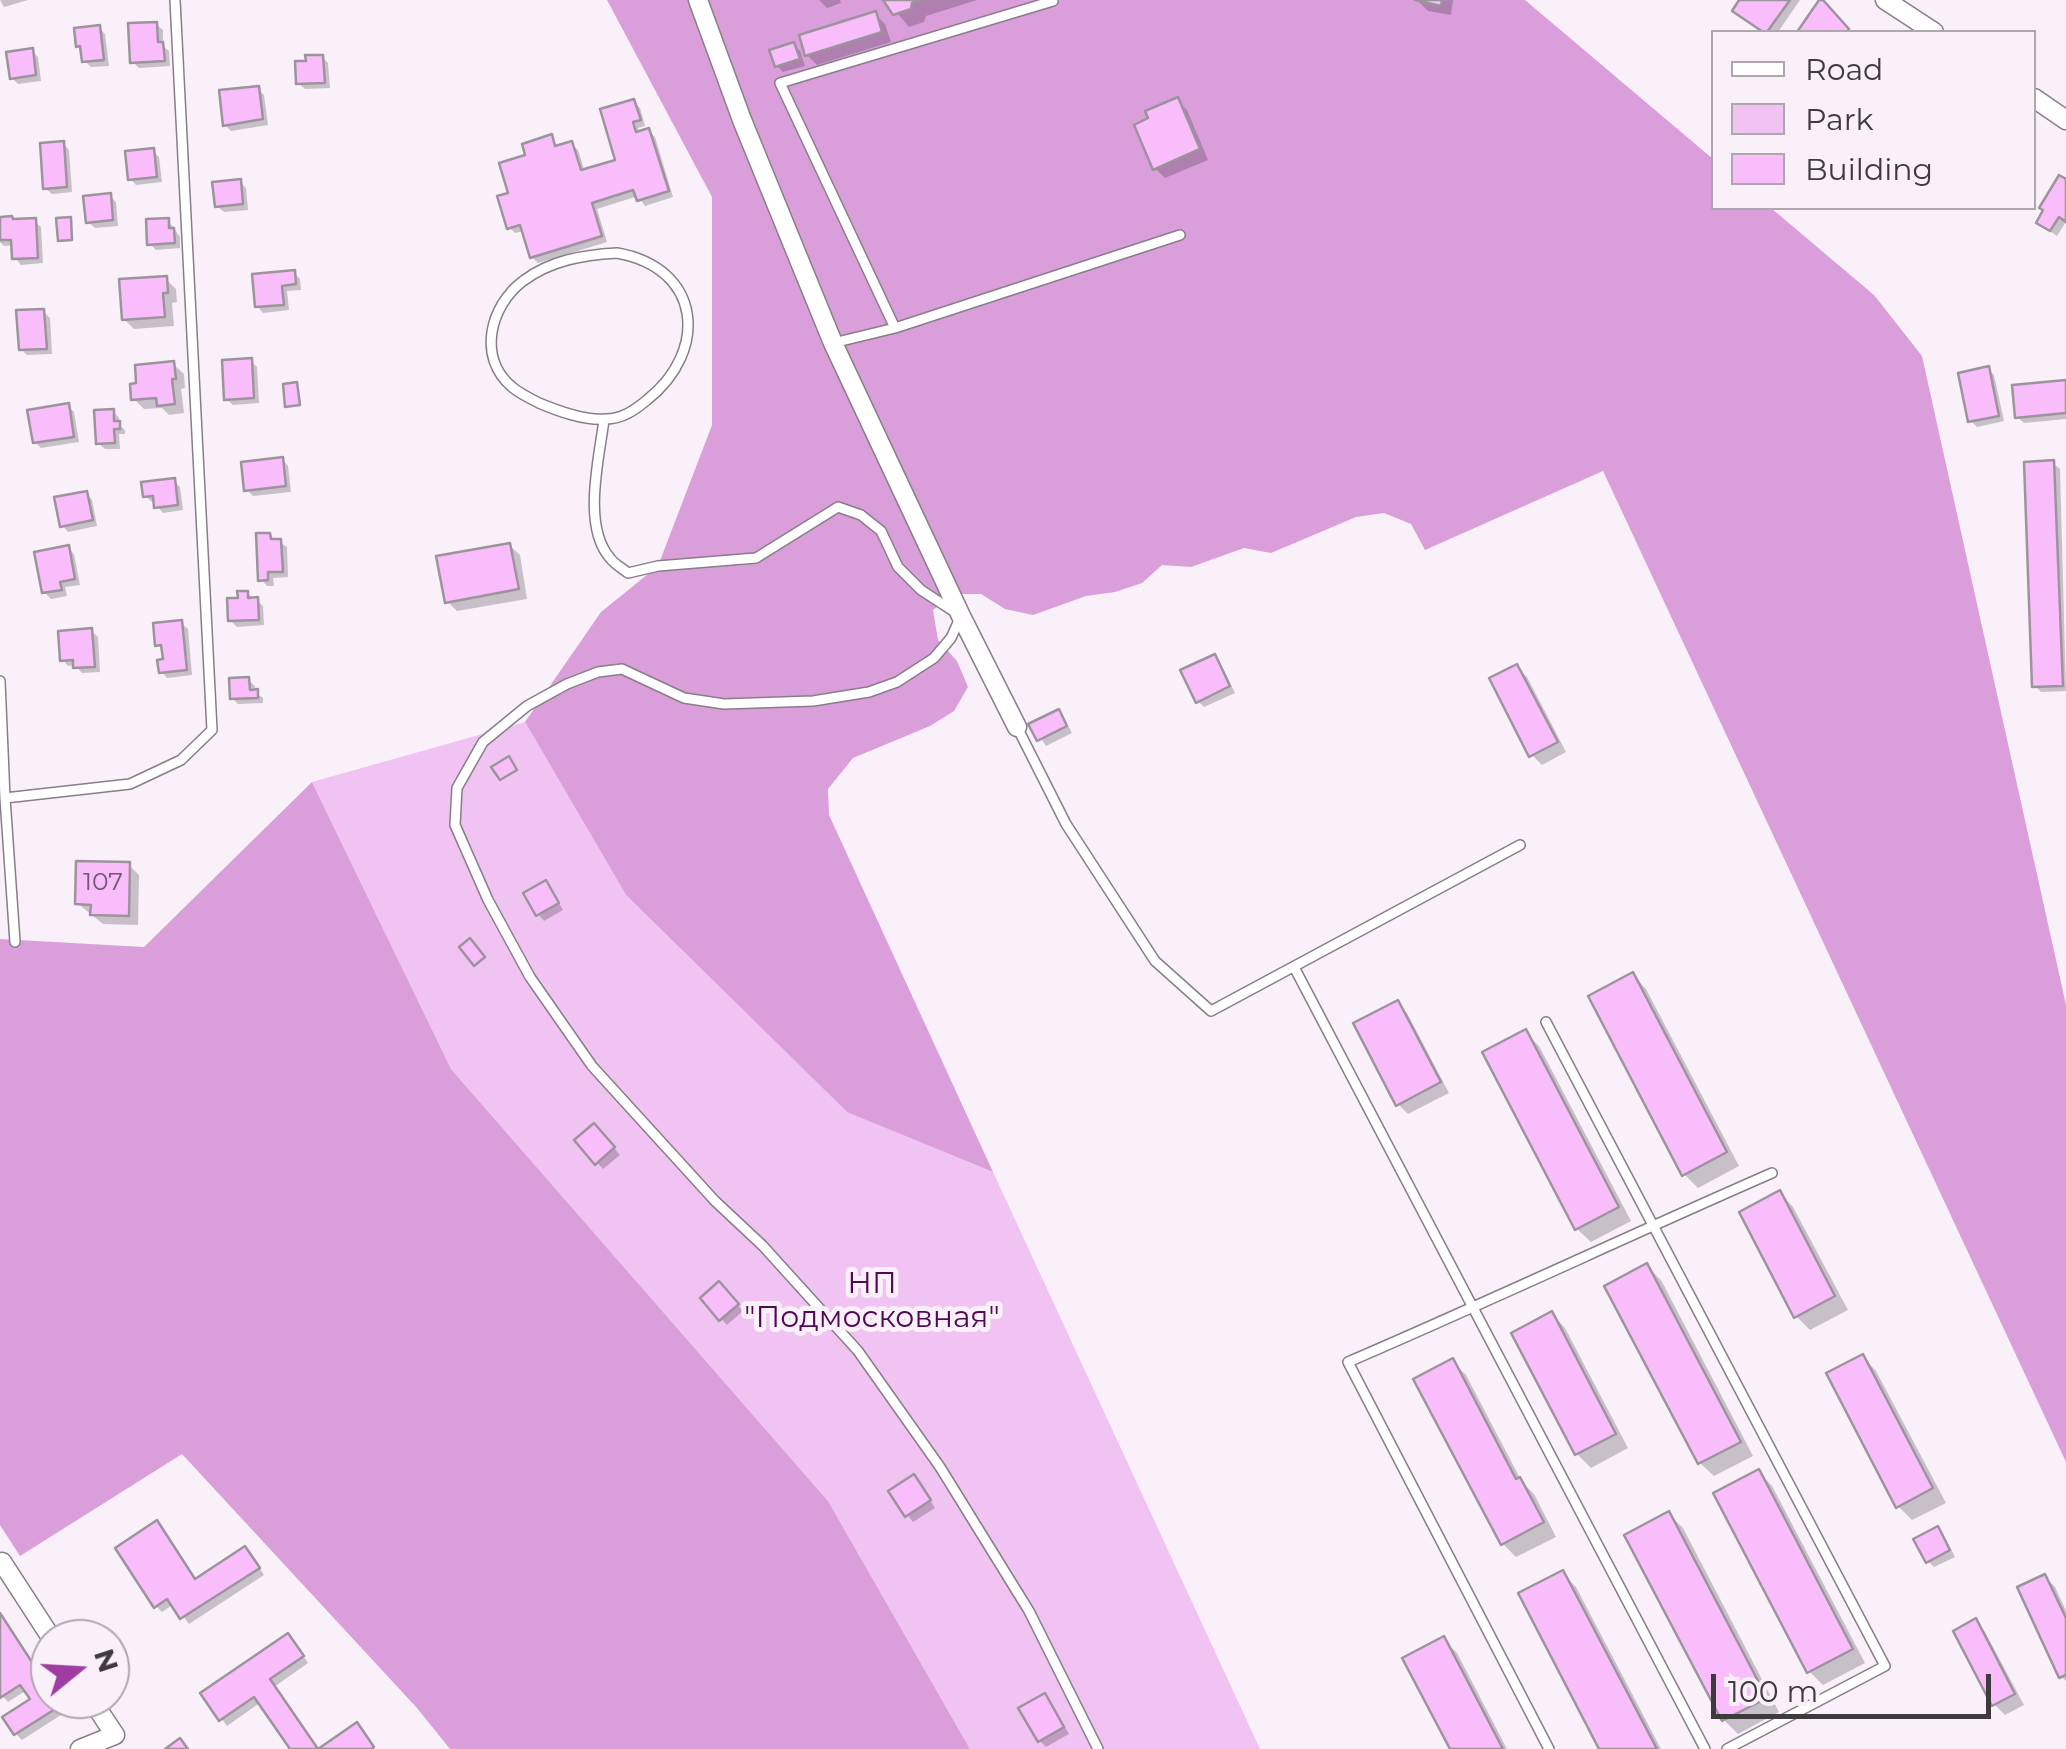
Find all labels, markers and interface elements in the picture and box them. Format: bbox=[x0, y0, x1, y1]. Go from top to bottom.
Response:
legend bbox=[1711, 30, 2036, 210]
text: Road bbox=[1805, 51, 1883, 88]
text: Park bbox=[1805, 101, 1874, 138]
text: Building bbox=[1805, 151, 1933, 188]
house number: 107 bbox=[83, 868, 123, 898]
park label: НП "Подмосковная" bbox=[744, 1266, 1000, 1336]
north arrow bbox=[30, 1619, 130, 1719]
text: N bbox=[87, 1644, 126, 1676]
scale bar bbox=[1716, 1654, 1996, 1716]
text: 100 m bbox=[1728, 1673, 1818, 1710]

